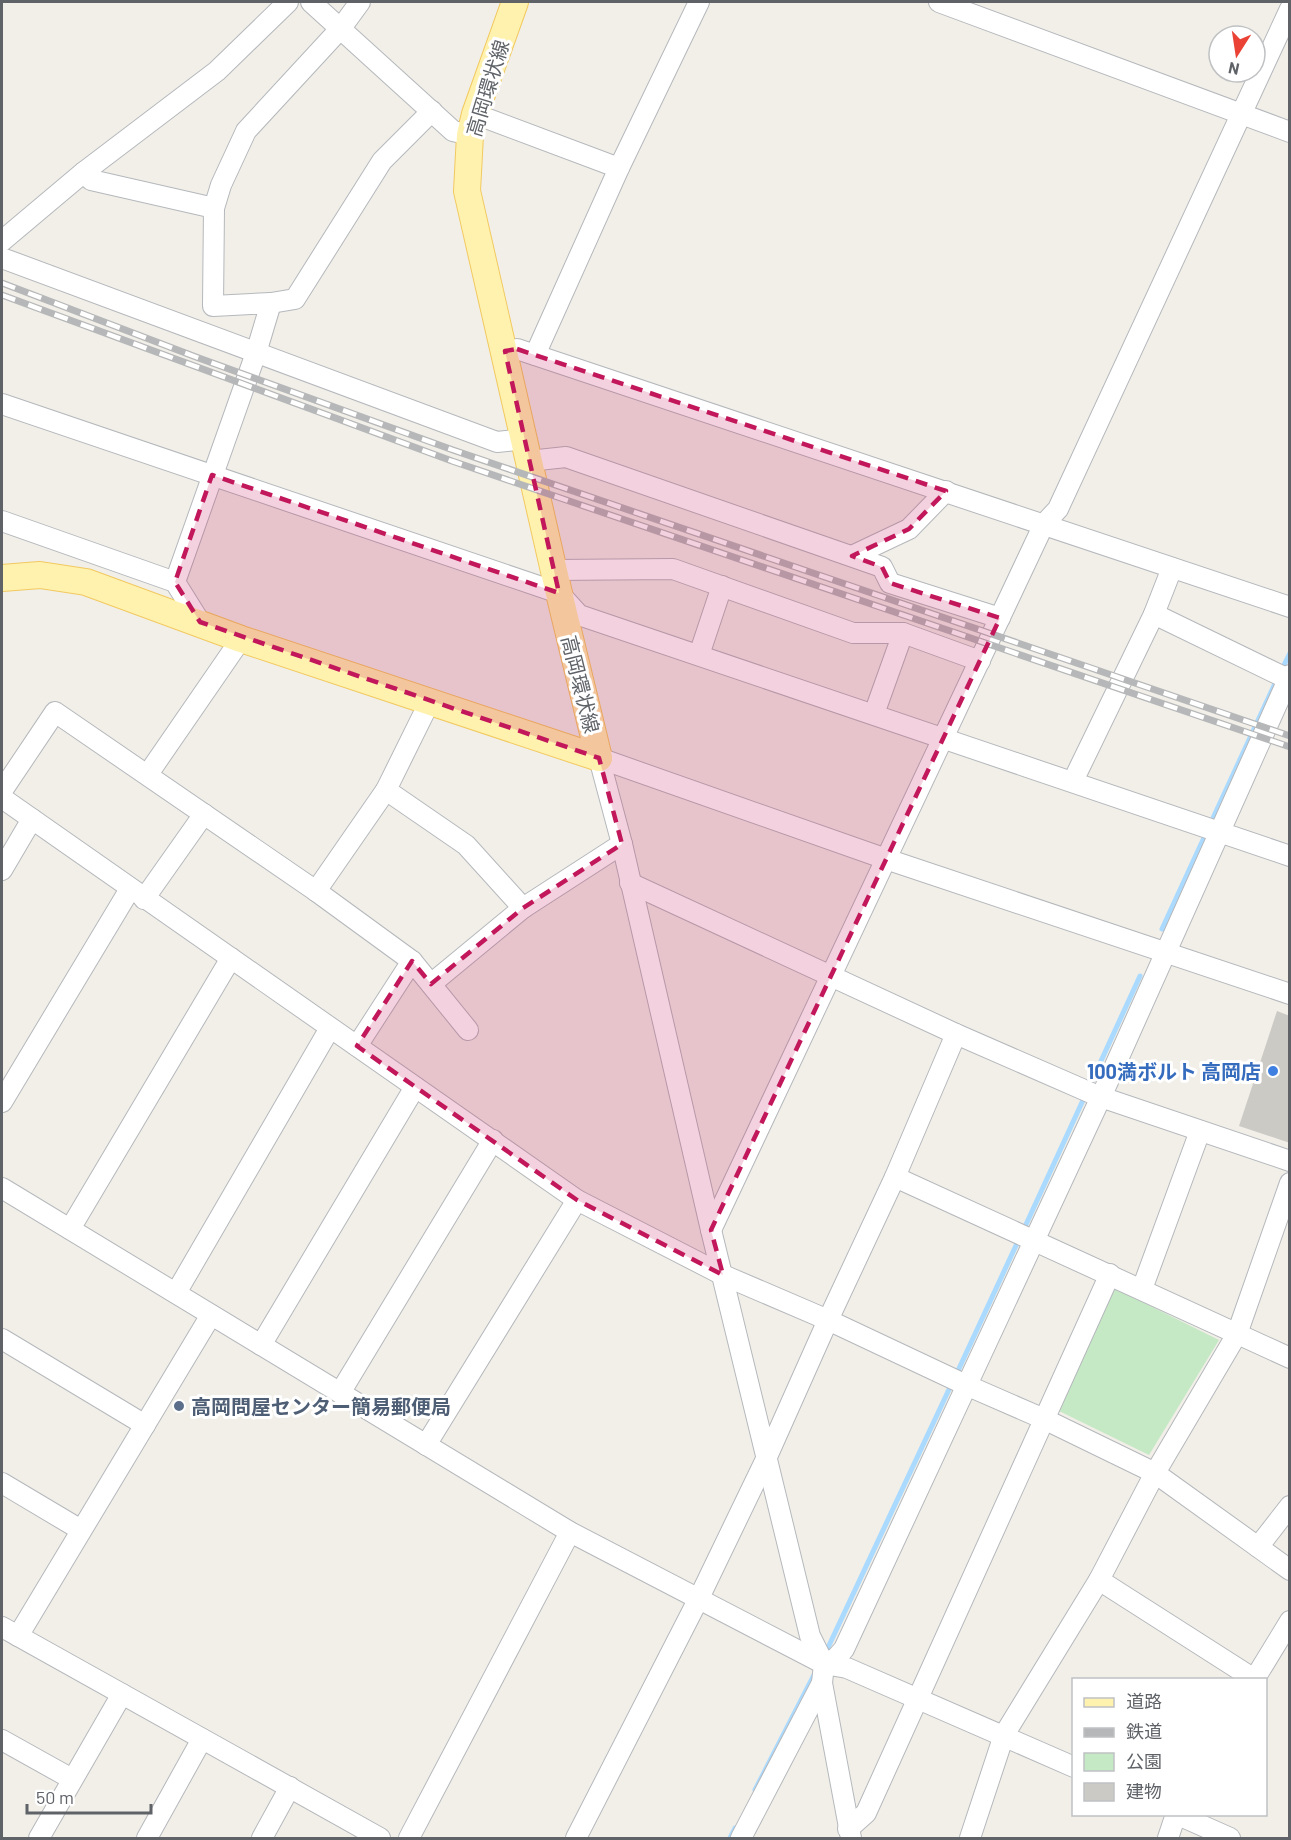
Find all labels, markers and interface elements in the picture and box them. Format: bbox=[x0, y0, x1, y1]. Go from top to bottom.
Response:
north arrow bbox=[1207, 24, 1267, 84]
street label: 高岡環状線 bbox=[461, 37, 513, 139]
text: N bbox=[1227, 59, 1241, 80]
street label: 高岡環状線 bbox=[557, 633, 605, 735]
place label: 100満ボルト 高岡店 bbox=[1087, 1059, 1261, 1083]
marker: 100満ボルト 高岡店 bbox=[1266, 1064, 1280, 1078]
place label: 高岡問屋センター簡易郵便局 bbox=[191, 1394, 451, 1418]
marker: 高岡問屋センター簡易郵便局 bbox=[172, 1399, 186, 1413]
legend bbox=[1072, 1678, 1267, 1816]
text: 道路 bbox=[1126, 1690, 1162, 1712]
text: 鉄道 bbox=[1126, 1720, 1162, 1742]
text: 公園 bbox=[1126, 1750, 1162, 1772]
scale bar bbox=[27, 1777, 152, 1815]
text: 建物 bbox=[1126, 1780, 1162, 1802]
text: 50 m bbox=[36, 1786, 74, 1808]

